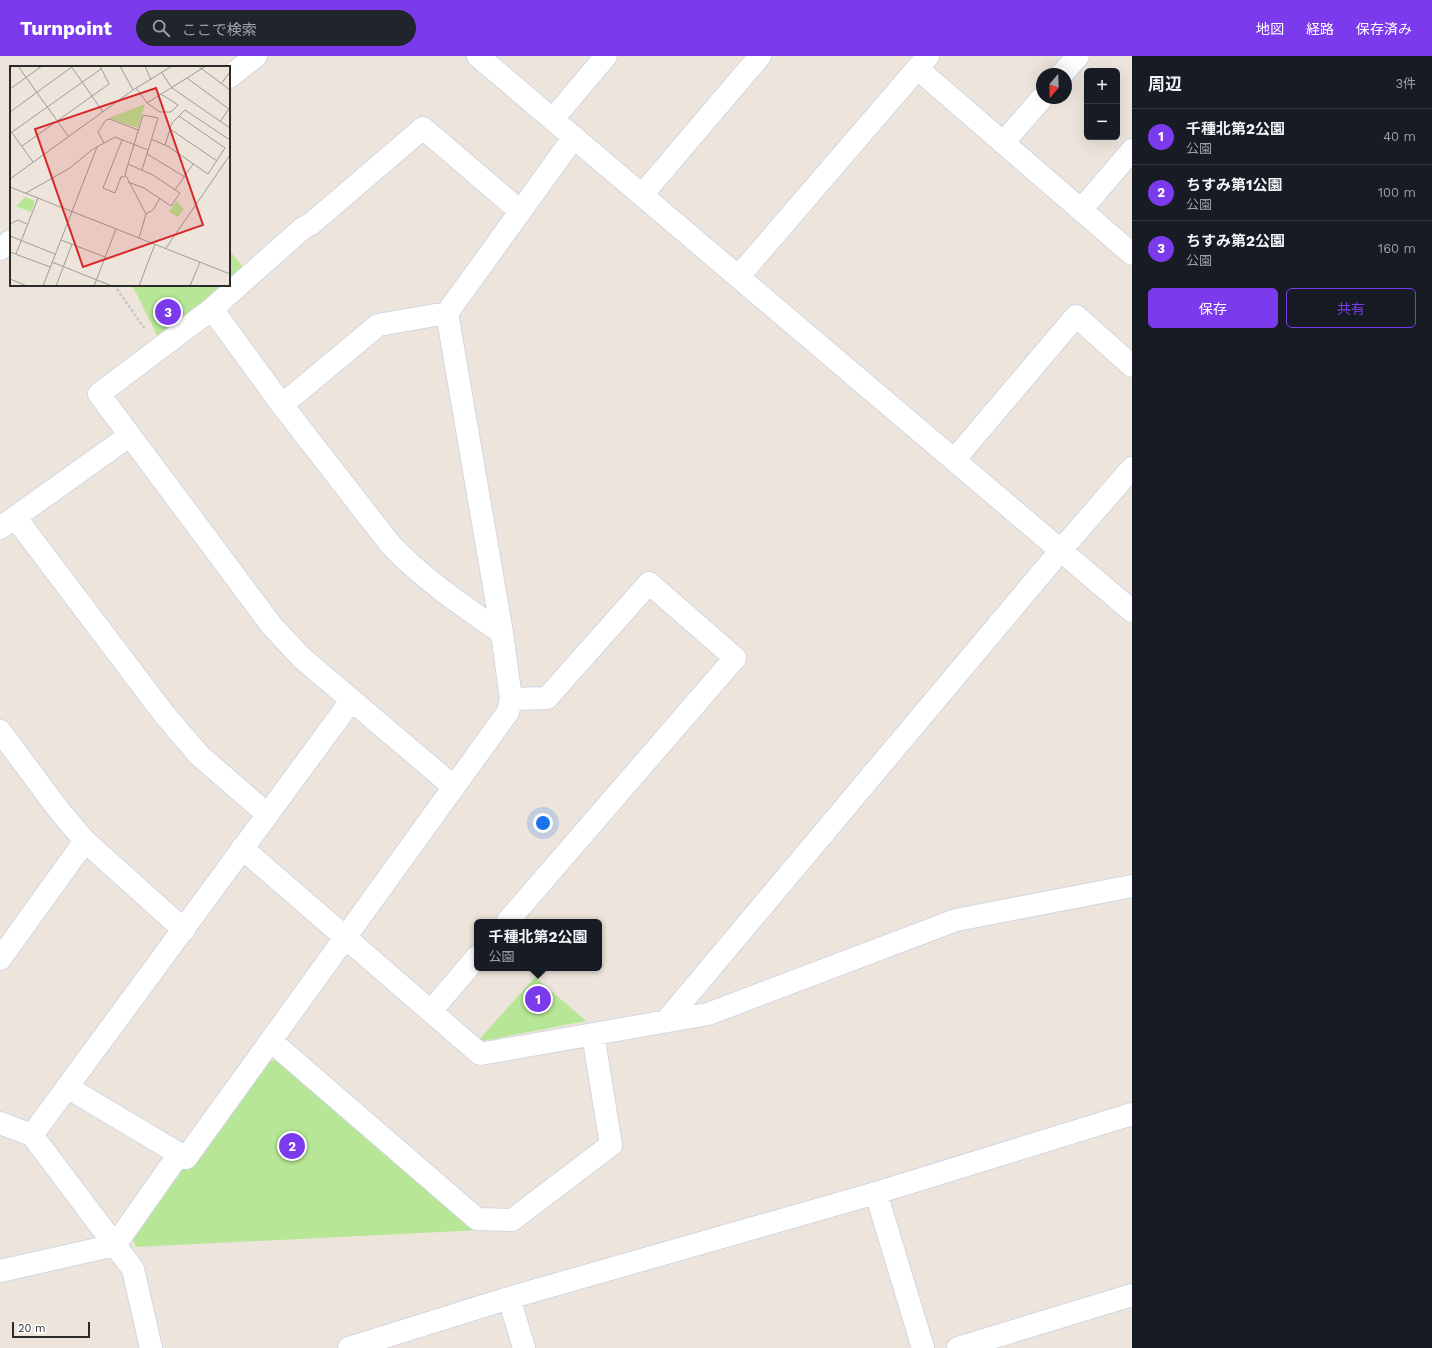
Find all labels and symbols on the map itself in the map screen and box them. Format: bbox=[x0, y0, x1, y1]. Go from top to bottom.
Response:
inset map bbox=[10, 66, 230, 286]
north arrow bbox=[1036, 68, 1072, 104]
pin: 3 bbox=[155, 297, 181, 327]
your location bbox=[533, 813, 553, 833]
pin: 1 bbox=[525, 984, 551, 1014]
pin: 2 bbox=[279, 1131, 305, 1161]
scale bar bbox=[12, 1320, 90, 1339]

